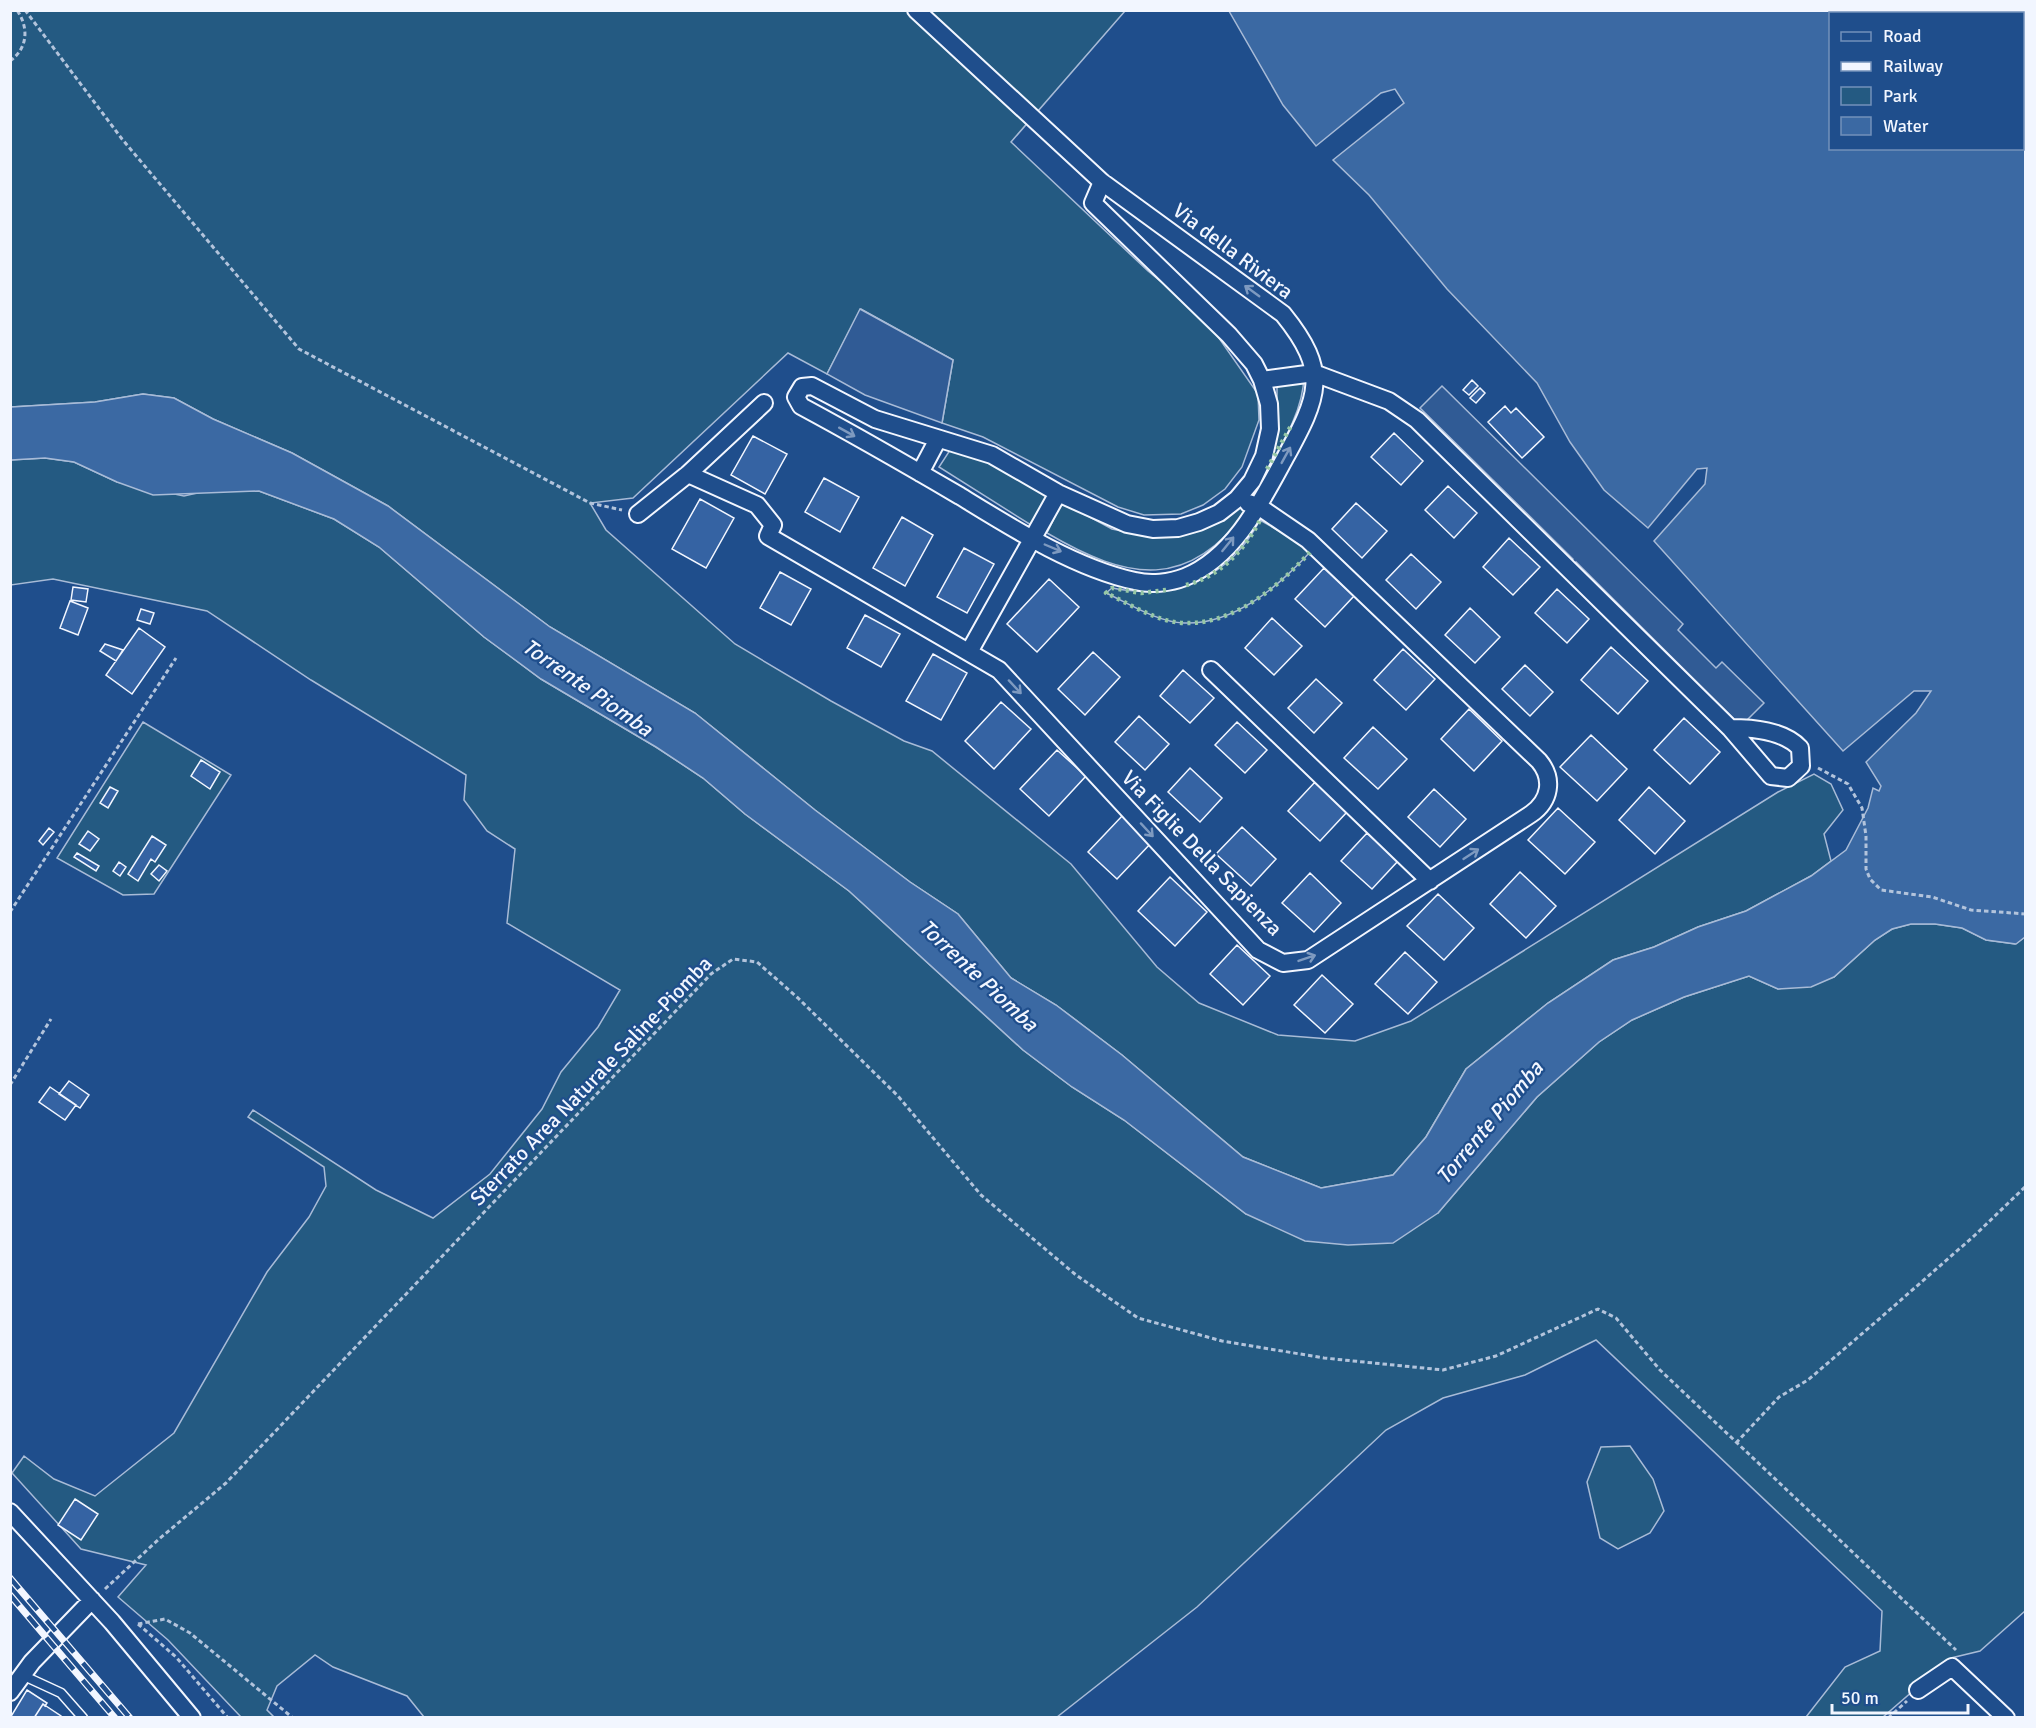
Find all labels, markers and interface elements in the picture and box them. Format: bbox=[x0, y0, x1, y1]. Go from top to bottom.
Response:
legend bbox=[1829, 12, 2024, 150]
text: Road bbox=[1883, 25, 1922, 47]
text: Railway bbox=[1883, 55, 1944, 77]
text: Park bbox=[1883, 85, 1918, 107]
text: Water bbox=[1883, 115, 1929, 137]
street label: Via della Riviera bbox=[1168, 197, 1298, 305]
one-way arrow bbox=[1244, 285, 1260, 298]
one-way arrow bbox=[838, 426, 855, 438]
one-way arrow bbox=[1281, 447, 1293, 464]
one-way arrow bbox=[1222, 536, 1235, 552]
one-way arrow bbox=[1043, 543, 1061, 555]
water label: Torrente Piomba bbox=[517, 633, 659, 743]
one-way arrow bbox=[1008, 679, 1022, 694]
street label: Via Figlie Della Sapienza bbox=[1116, 765, 1288, 941]
one-way arrow bbox=[1140, 822, 1154, 837]
one-way arrow bbox=[1462, 847, 1479, 859]
water label: Torrente Piomba bbox=[914, 913, 1044, 1038]
street label: Sterrato Area Naturale Saline-Piomba bbox=[465, 951, 717, 1211]
one-way arrow bbox=[1297, 951, 1316, 962]
water label: Torrente Piomba bbox=[1430, 1054, 1549, 1190]
scale bar bbox=[1832, 1677, 1968, 1715]
text: 50 m bbox=[1841, 1687, 1879, 1709]

